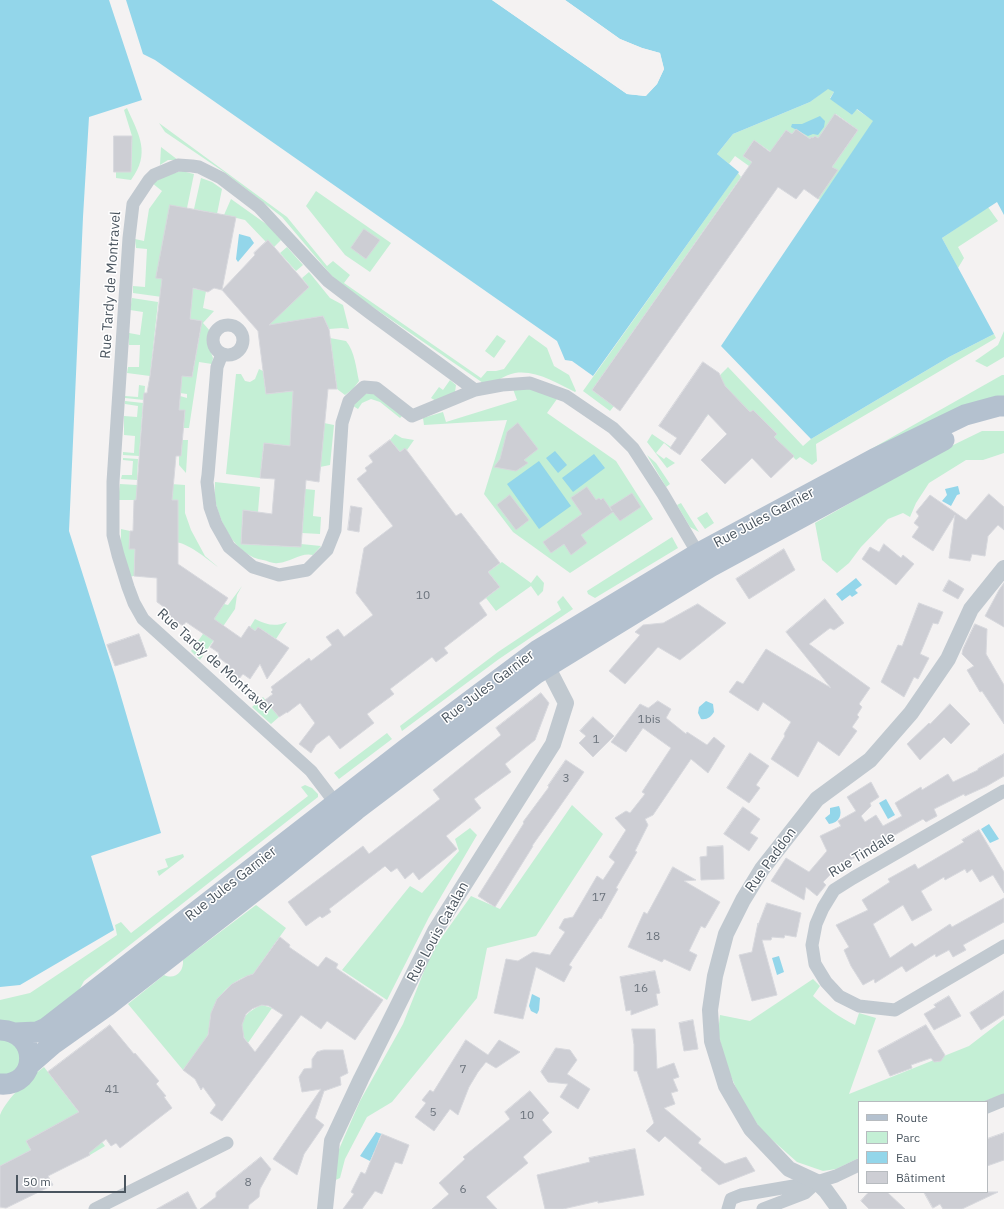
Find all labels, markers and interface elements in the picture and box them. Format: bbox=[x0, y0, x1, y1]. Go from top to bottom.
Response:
street label: Rue Tardy de Montravel bbox=[97, 211, 125, 359]
street label: Rue Jules Garnier bbox=[711, 484, 817, 552]
house number: 10 bbox=[416, 589, 430, 603]
street label: Rue Tardy de Montravel bbox=[153, 605, 275, 717]
street label: Rue Jules Garnier bbox=[439, 647, 537, 727]
house number: 1bis bbox=[637, 713, 661, 727]
house number: 1 bbox=[592, 733, 600, 747]
house number: 3 bbox=[562, 772, 570, 786]
street label: Rue Paddon bbox=[742, 824, 800, 896]
street label: Rue Tindale bbox=[826, 829, 898, 881]
street label: Rue Jules Garnier bbox=[182, 843, 280, 925]
street label: Rue Louis Catalan bbox=[404, 879, 472, 985]
house number: 17 bbox=[592, 891, 606, 905]
house number: 18 bbox=[646, 930, 660, 944]
house number: 16 bbox=[634, 982, 648, 996]
house number: 7 bbox=[459, 1063, 467, 1077]
house number: 41 bbox=[105, 1083, 119, 1097]
legend bbox=[858, 1101, 988, 1193]
house number: 5 bbox=[429, 1106, 437, 1120]
house number: 10 bbox=[520, 1109, 534, 1123]
text: Route bbox=[896, 1110, 928, 1125]
text: Parc bbox=[896, 1130, 920, 1145]
text: Eau bbox=[896, 1150, 916, 1165]
scale bar bbox=[18, 1167, 128, 1193]
text: Bâtiment bbox=[896, 1170, 946, 1185]
text: 50 m bbox=[23, 1174, 51, 1189]
house number: 8 bbox=[244, 1176, 252, 1190]
house number: 6 bbox=[459, 1183, 467, 1197]

